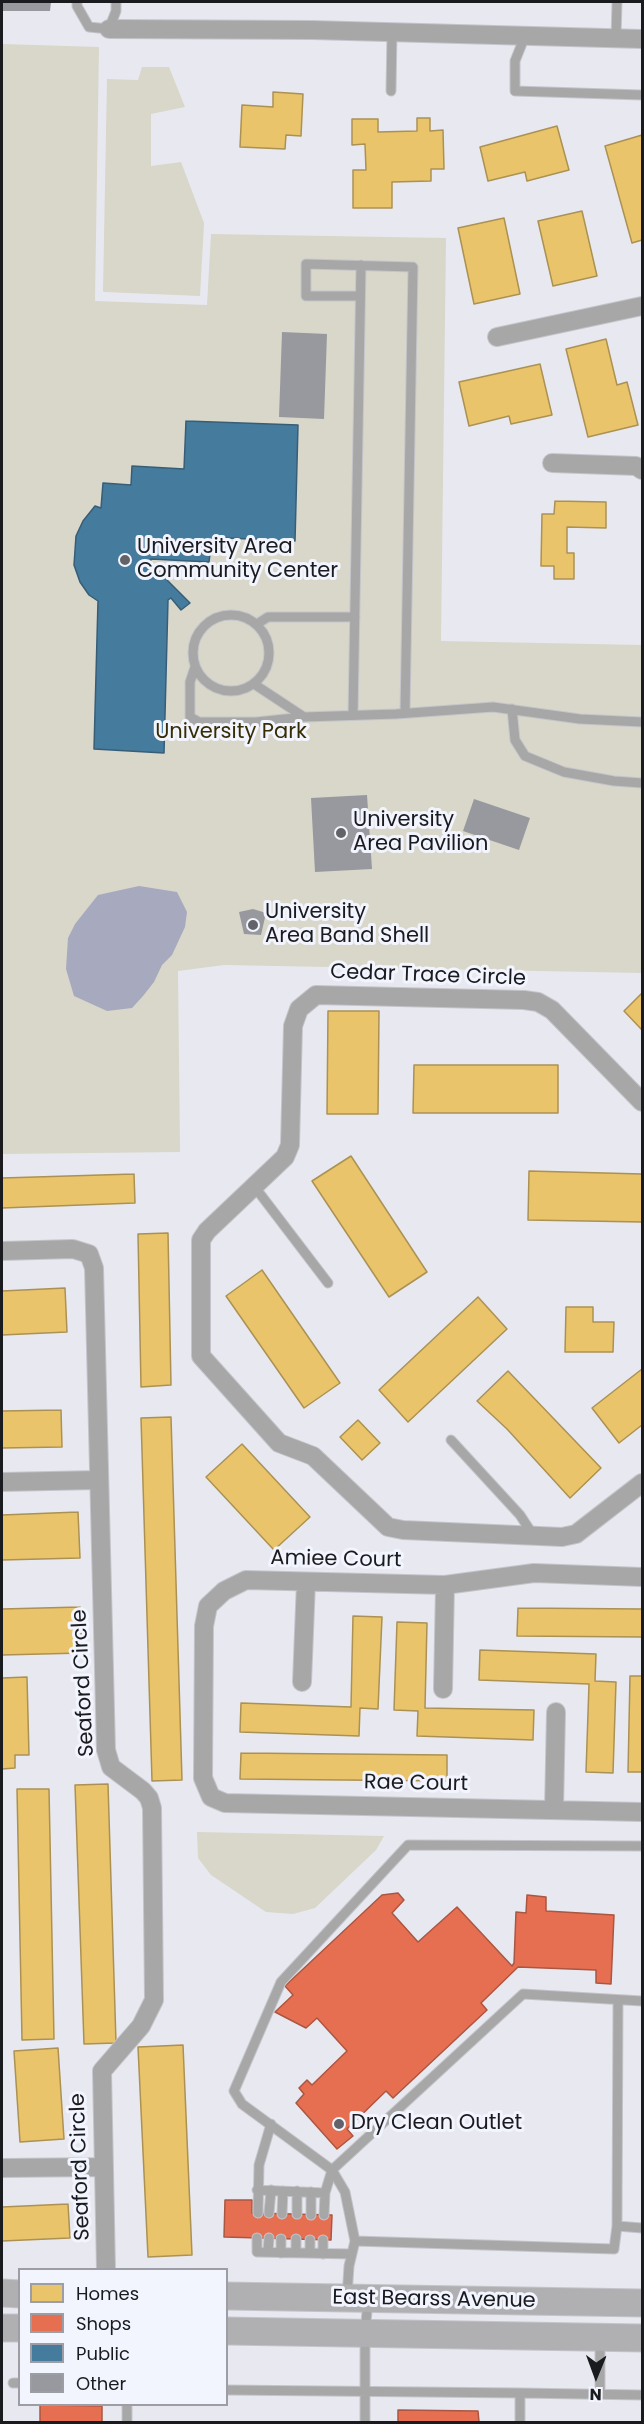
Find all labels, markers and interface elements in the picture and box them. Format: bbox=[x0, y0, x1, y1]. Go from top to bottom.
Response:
place label: University Area Community Center bbox=[137, 535, 338, 585]
marker: University Area Community Center bbox=[118, 553, 132, 567]
park label: University Park bbox=[155, 720, 307, 746]
place label: University Area Pavilion bbox=[353, 808, 488, 858]
marker: University Area Pavilion bbox=[334, 826, 348, 840]
place label: University Area Band Shell bbox=[265, 900, 429, 950]
marker: University Area Band Shell bbox=[246, 918, 260, 932]
street label: Cedar Trace Circle bbox=[330, 960, 526, 992]
street label: Amiee Court bbox=[270, 1546, 402, 1574]
street label: Seaford Circle bbox=[68, 1609, 100, 1757]
street label: Rae Court bbox=[364, 1770, 468, 1798]
street label: Seaford Circle bbox=[66, 2093, 96, 2241]
place label: Dry Clean Outlet bbox=[351, 2111, 522, 2137]
marker: Dry Clean Outlet bbox=[332, 2117, 346, 2131]
legend bbox=[18, 2268, 228, 2406]
text: Homes bbox=[76, 2281, 139, 2306]
street label: East Bearss Avenue bbox=[332, 2286, 536, 2314]
text: Shops bbox=[76, 2311, 131, 2336]
text: Public bbox=[76, 2341, 130, 2366]
north arrow bbox=[566, 2346, 626, 2406]
text: Other bbox=[76, 2371, 126, 2396]
text: N bbox=[589, 2383, 602, 2406]

